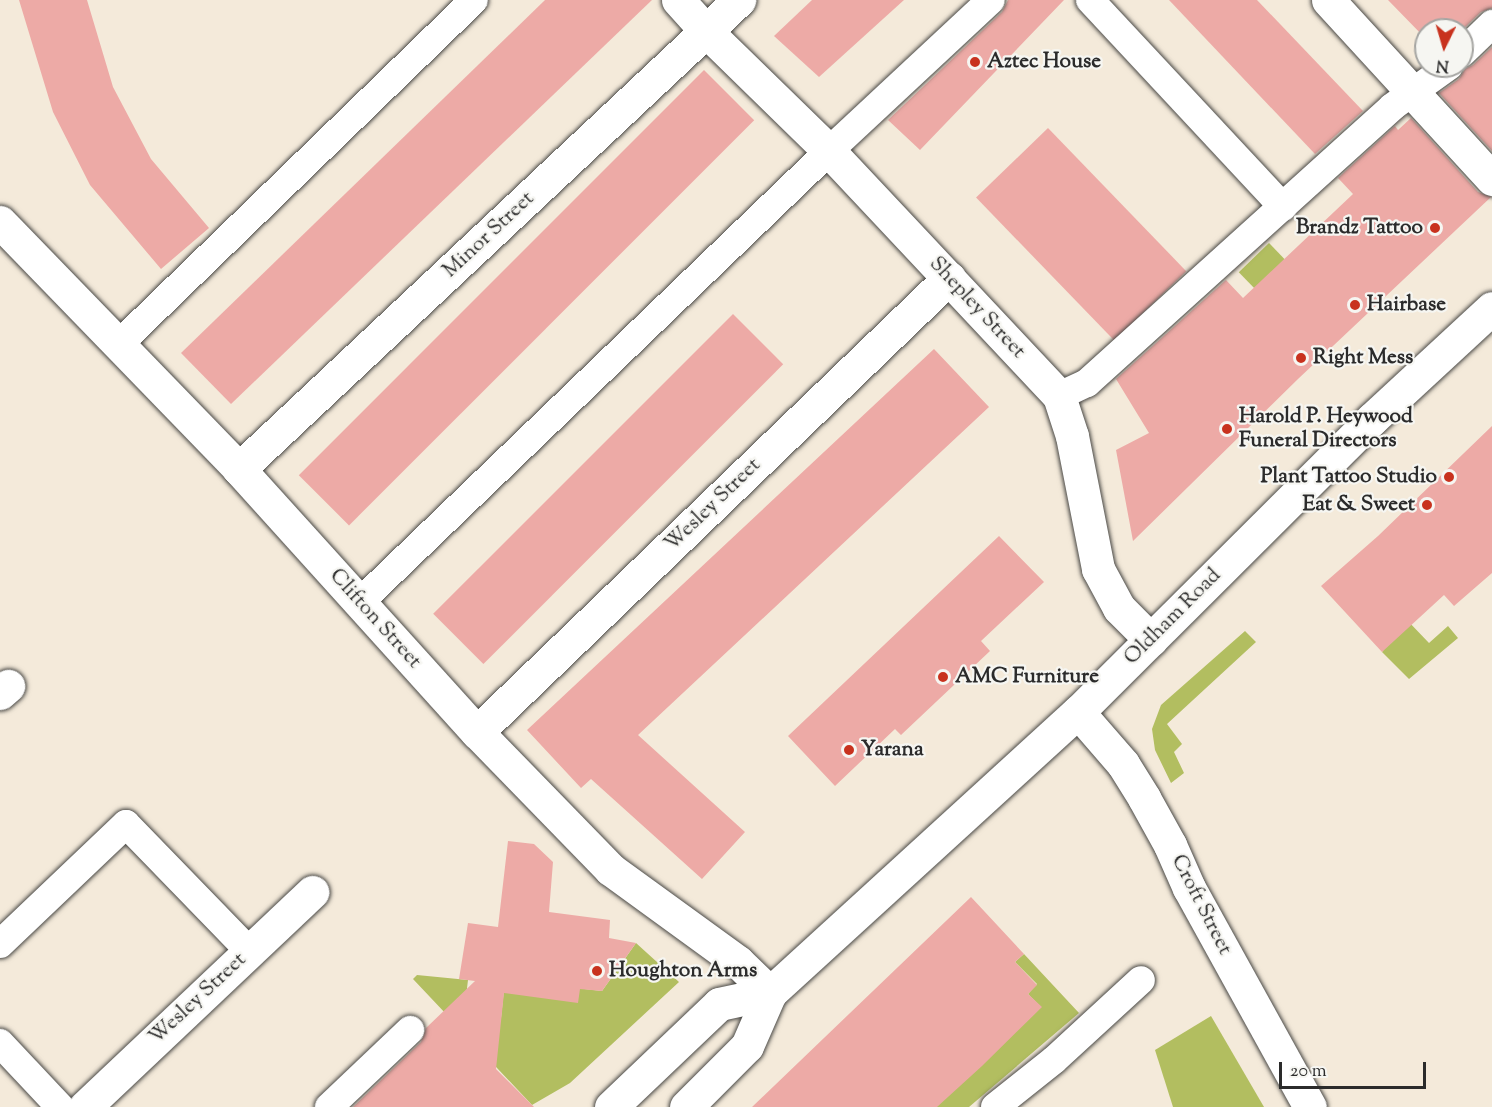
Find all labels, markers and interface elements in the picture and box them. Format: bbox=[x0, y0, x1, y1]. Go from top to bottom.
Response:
north arrow bbox=[1414, 18, 1474, 78]
place label: Aztec House bbox=[987, 49, 1101, 75]
text: N bbox=[1435, 52, 1450, 76]
marker: Aztec House bbox=[968, 55, 982, 69]
street label: Minor Street bbox=[438, 186, 540, 284]
place label: Brandz Tattoo bbox=[1296, 215, 1423, 241]
marker: Brandz Tattoo bbox=[1428, 221, 1442, 235]
street label: Shepley Street bbox=[923, 252, 1031, 364]
place label: Hairbase bbox=[1367, 292, 1446, 318]
marker: Hairbase bbox=[1348, 298, 1362, 312]
place label: Right Mess bbox=[1313, 345, 1413, 371]
marker: Right Mess bbox=[1294, 351, 1308, 365]
place label: Harold P. Heywood Funeral Directors bbox=[1239, 404, 1413, 454]
marker: Harold P. Heywood Funeral Directors bbox=[1220, 422, 1234, 436]
street label: Wesley Street bbox=[660, 453, 766, 557]
place label: Plant Tattoo Studio bbox=[1261, 464, 1437, 490]
marker: Plant Tattoo Studio bbox=[1442, 470, 1456, 484]
place label: Eat & Sweet bbox=[1303, 492, 1415, 518]
marker: Eat & Sweet bbox=[1420, 498, 1434, 512]
street label: Oldham Road bbox=[1119, 563, 1227, 671]
street label: Clifton Street bbox=[324, 564, 426, 674]
place label: AMC Furniture bbox=[955, 664, 1099, 690]
marker: AMC Furniture bbox=[936, 670, 950, 684]
place label: Yarana bbox=[861, 737, 924, 763]
marker: Yarana bbox=[842, 743, 856, 757]
street label: Croft Street bbox=[1165, 851, 1237, 959]
street label: Wesley Street bbox=[144, 948, 252, 1050]
place label: Houghton Arms bbox=[609, 958, 757, 984]
marker: Houghton Arms bbox=[590, 964, 604, 978]
scale bar bbox=[1282, 1050, 1429, 1088]
text: 20 m bbox=[1290, 1059, 1327, 1085]

